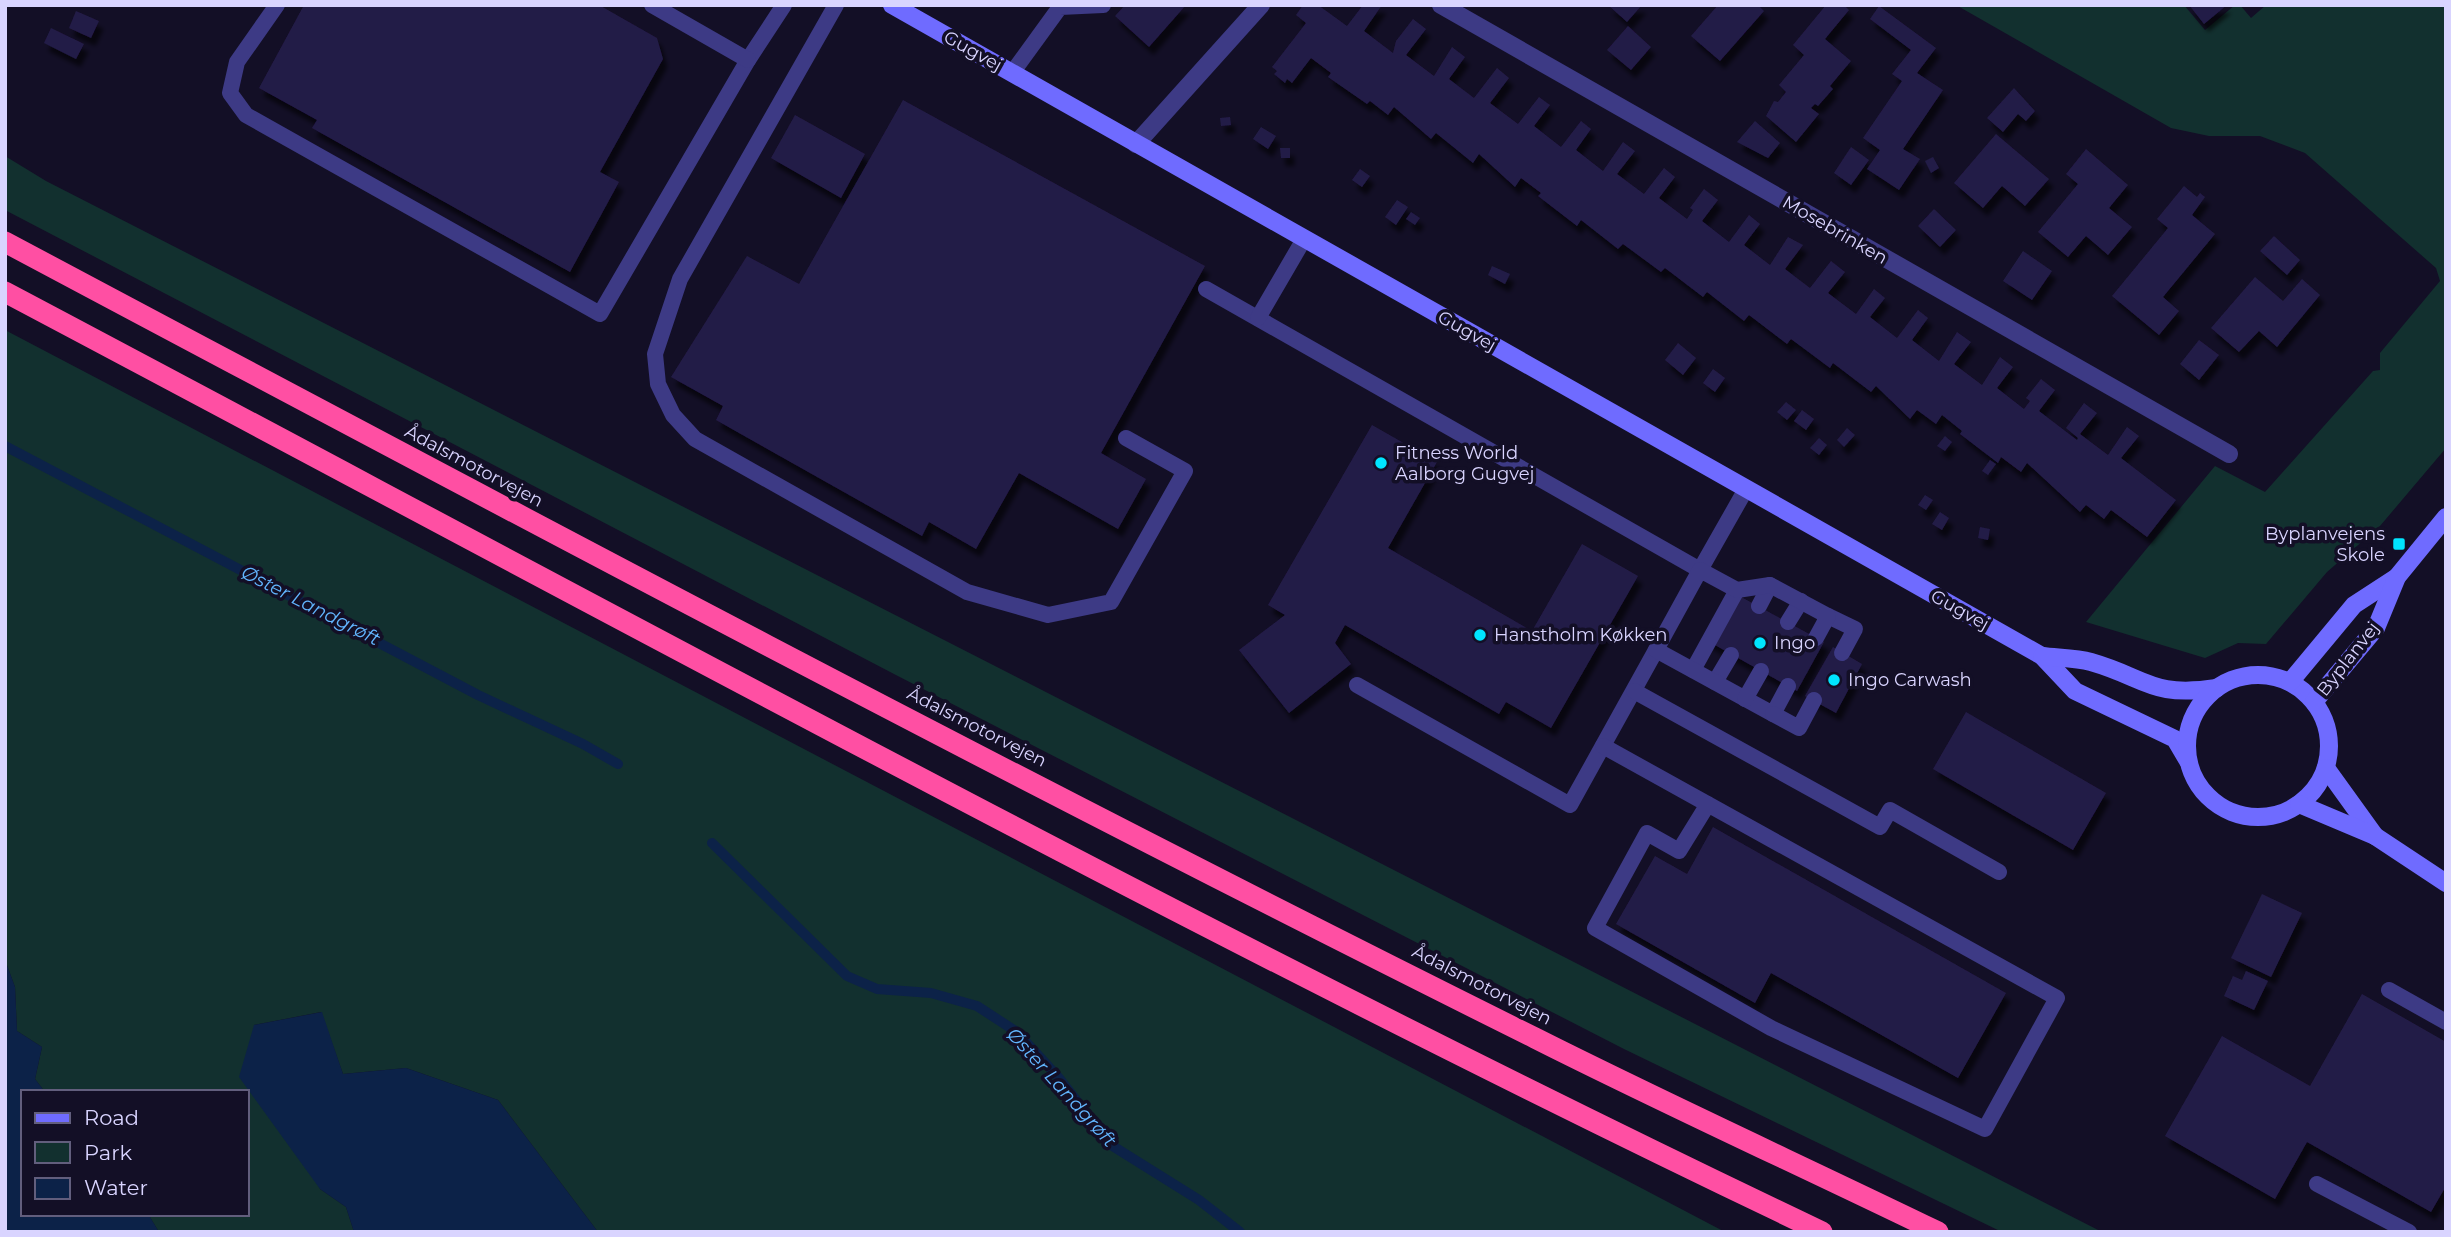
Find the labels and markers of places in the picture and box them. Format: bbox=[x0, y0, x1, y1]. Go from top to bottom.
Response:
place label: Fitness World Aalborg Gugvej bbox=[1395, 442, 1534, 485]
marker: Fitness World Aalborg Gugvej bbox=[1373, 455, 1389, 471]
place label: Byplanvejens Skole bbox=[2265, 523, 2385, 566]
marker: Byplanvejens Skole bbox=[2391, 536, 2407, 552]
place label: Hanstholm Køkken bbox=[1494, 624, 1667, 646]
marker: Hanstholm Køkken bbox=[1472, 627, 1488, 643]
place label: Ingo bbox=[1774, 632, 1815, 654]
marker: Ingo bbox=[1752, 635, 1768, 651]
place label: Ingo Carwash bbox=[1848, 669, 1972, 691]
marker: Ingo Carwash bbox=[1826, 672, 1842, 688]

